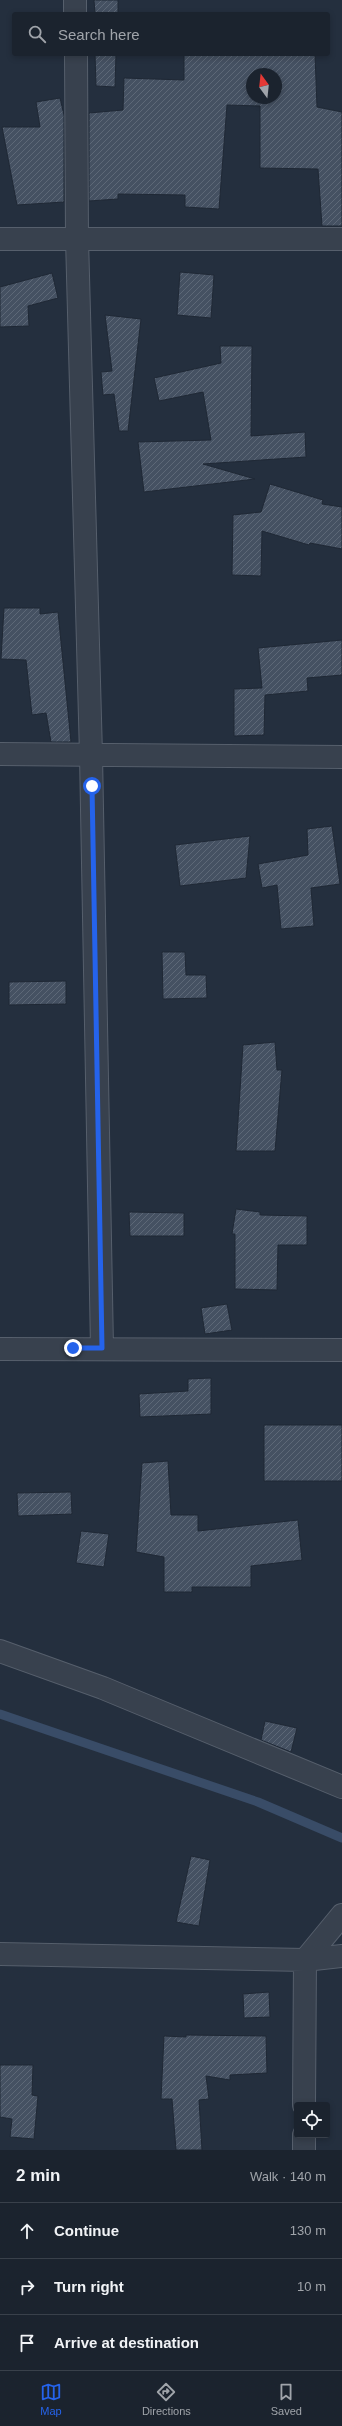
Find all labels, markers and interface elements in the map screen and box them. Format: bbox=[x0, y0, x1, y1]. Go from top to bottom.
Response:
search box bbox=[12, 12, 330, 56]
icon: search bbox=[26, 23, 48, 45]
text: Search here bbox=[58, 26, 140, 43]
north arrow bbox=[246, 68, 282, 104]
route start bbox=[83, 777, 101, 795]
route end bbox=[64, 1339, 82, 1357]
map controls bbox=[294, 2102, 330, 2138]
button: locate bbox=[294, 2102, 330, 2138]
text: 2 min bbox=[16, 2166, 60, 2185]
text: Walk · 140 m bbox=[250, 2169, 326, 2184]
icon: ahead bbox=[16, 2220, 38, 2242]
text: Continue bbox=[54, 2222, 119, 2239]
text: 130 m bbox=[290, 2223, 326, 2238]
icon: right bbox=[16, 2276, 38, 2298]
text: Turn right bbox=[54, 2278, 124, 2295]
text: 10 m bbox=[297, 2279, 326, 2294]
icon: arrive bbox=[16, 2332, 38, 2354]
text: Arrive at destination bbox=[54, 2334, 199, 2351]
tab: Map bbox=[40, 2381, 62, 2417]
tab: Directions bbox=[142, 2381, 191, 2417]
tab: Saved bbox=[271, 2381, 302, 2417]

